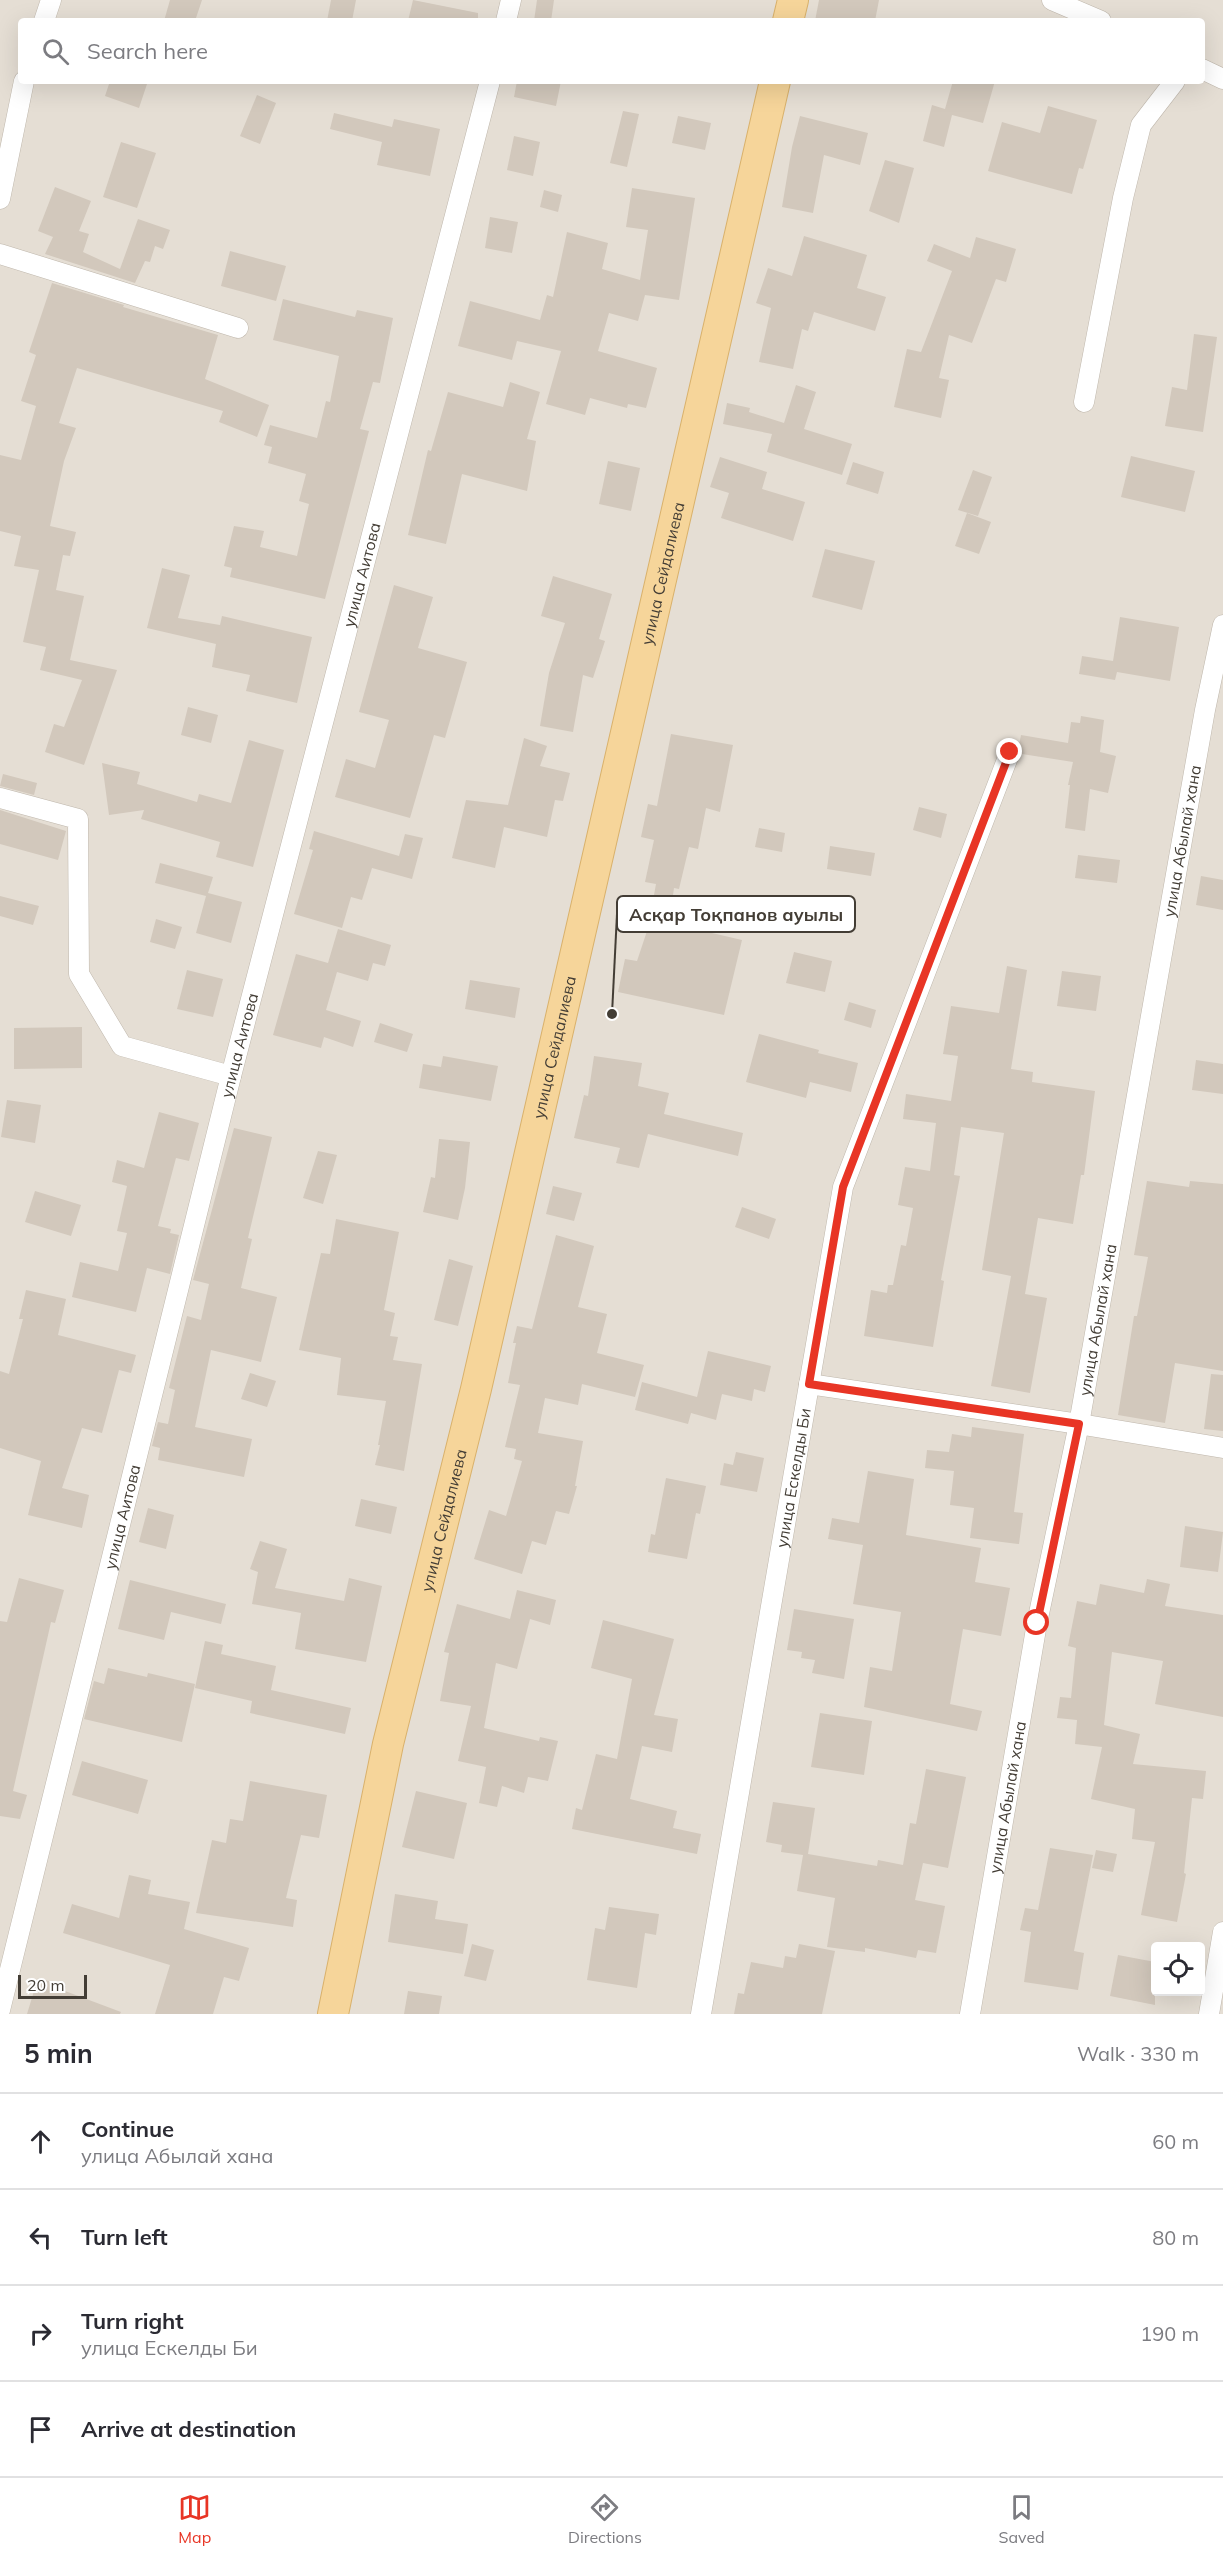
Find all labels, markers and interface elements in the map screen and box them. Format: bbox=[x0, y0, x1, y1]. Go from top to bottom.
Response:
search box bbox=[18, 18, 1205, 84]
icon: search bbox=[39, 35, 72, 68]
text: Search here bbox=[87, 37, 208, 65]
street label: улица Сейдалиева bbox=[636, 500, 688, 647]
street label: улица Аитова bbox=[338, 520, 385, 629]
route end bbox=[996, 738, 1022, 764]
street label: улица Абылай хана bbox=[1159, 763, 1205, 919]
callout: Асқар Тоқпанов ауылы bbox=[617, 896, 855, 932]
text: Асқар Тоқпанов ауылы bbox=[629, 903, 843, 926]
street label: улица Сейдалиева bbox=[528, 974, 580, 1121]
street label: улица Аитова bbox=[216, 991, 262, 1100]
street label: улица Абылай хана bbox=[1074, 1242, 1121, 1397]
street label: улица Ескелды Би bbox=[771, 1406, 815, 1549]
street label: улица Сейдалиева bbox=[416, 1447, 471, 1594]
street label: улица Аитова bbox=[99, 1462, 145, 1571]
route start bbox=[1023, 1609, 1049, 1635]
street label: улица Абылай хана bbox=[984, 1720, 1030, 1875]
map controls bbox=[1151, 1942, 1205, 1996]
button: locate bbox=[1151, 1942, 1205, 1996]
scale bar bbox=[18, 1972, 87, 2000]
text: 20 m bbox=[27, 1975, 64, 1995]
text: 5 min bbox=[24, 2037, 93, 2070]
text: Walk · 330 m bbox=[1077, 2041, 1199, 2066]
text: Continue bbox=[81, 2115, 174, 2143]
icon: ahead bbox=[24, 2125, 57, 2158]
text: 60 m bbox=[1152, 2129, 1199, 2154]
text: улица Абылай хана bbox=[81, 2143, 274, 2168]
icon: left bbox=[24, 2221, 57, 2254]
text: Turn left bbox=[81, 2223, 168, 2251]
text: 80 m bbox=[1152, 2225, 1199, 2250]
text: Turn right bbox=[81, 2307, 184, 2335]
icon: right bbox=[24, 2317, 57, 2350]
text: 190 m bbox=[1140, 2321, 1199, 2346]
text: улица Ескелды Би bbox=[81, 2335, 258, 2360]
icon: arrive bbox=[24, 2413, 57, 2446]
text: Arrive at destination bbox=[81, 2415, 296, 2443]
tab: Map bbox=[178, 2491, 211, 2547]
tab: Directions bbox=[568, 2491, 642, 2547]
tab: Saved bbox=[999, 2491, 1045, 2547]

